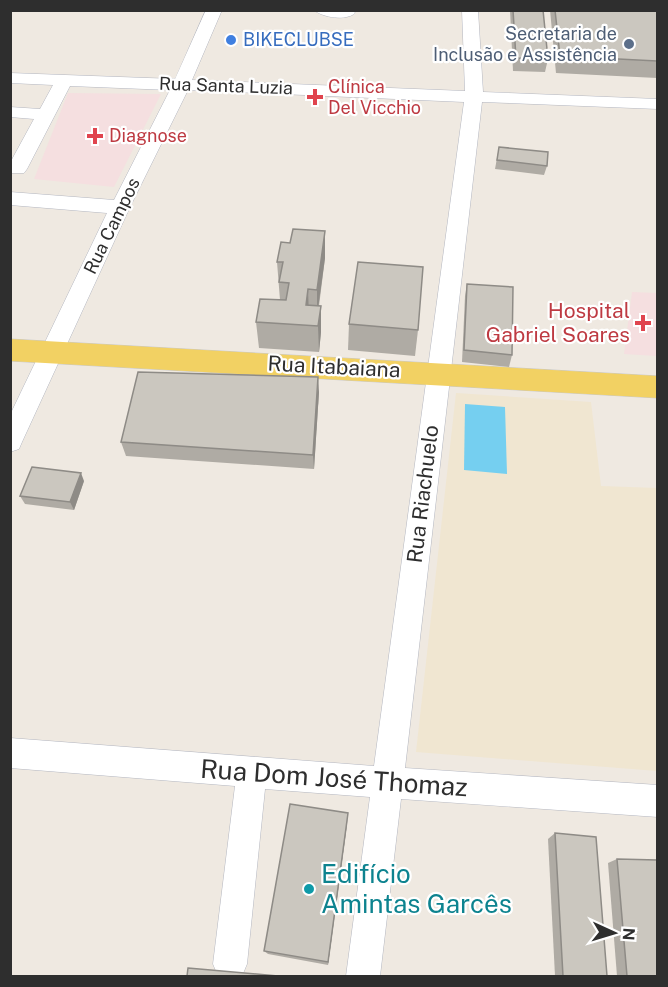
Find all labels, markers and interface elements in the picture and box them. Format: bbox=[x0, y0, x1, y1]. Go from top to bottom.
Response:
place label: Secretaria de Inclusão e Assistência bbox=[433, 23, 617, 65]
place label: BIKECLUBSE bbox=[243, 29, 354, 50]
marker: BIKECLUBSE bbox=[224, 33, 238, 47]
marker: Secretaria de Inclusão e Assistência bbox=[622, 37, 636, 51]
street label: Rua Santa Luzia bbox=[159, 73, 293, 98]
place label: Clínica Del Vicchio bbox=[328, 76, 421, 118]
marker: Clínica Del Vicchio bbox=[306, 88, 324, 106]
place label: Diagnose bbox=[109, 125, 187, 146]
marker: Diagnose bbox=[86, 127, 104, 145]
street label: Rua Campos bbox=[79, 174, 144, 277]
place label: Hospital Gabriel Soares bbox=[486, 298, 630, 347]
marker: Hospital Gabriel Soares bbox=[634, 314, 652, 332]
street label: Rua Itabaiana bbox=[267, 351, 401, 382]
street label: Rua Riachuelo bbox=[402, 423, 443, 564]
street label: Rua Dom José Thomaz bbox=[199, 753, 469, 802]
place label: Edifício Amintas Garcês bbox=[321, 858, 512, 919]
marker: Edifício Amintas Garcês bbox=[302, 882, 316, 896]
north arrow bbox=[584, 903, 644, 963]
text: N bbox=[619, 927, 638, 941]

